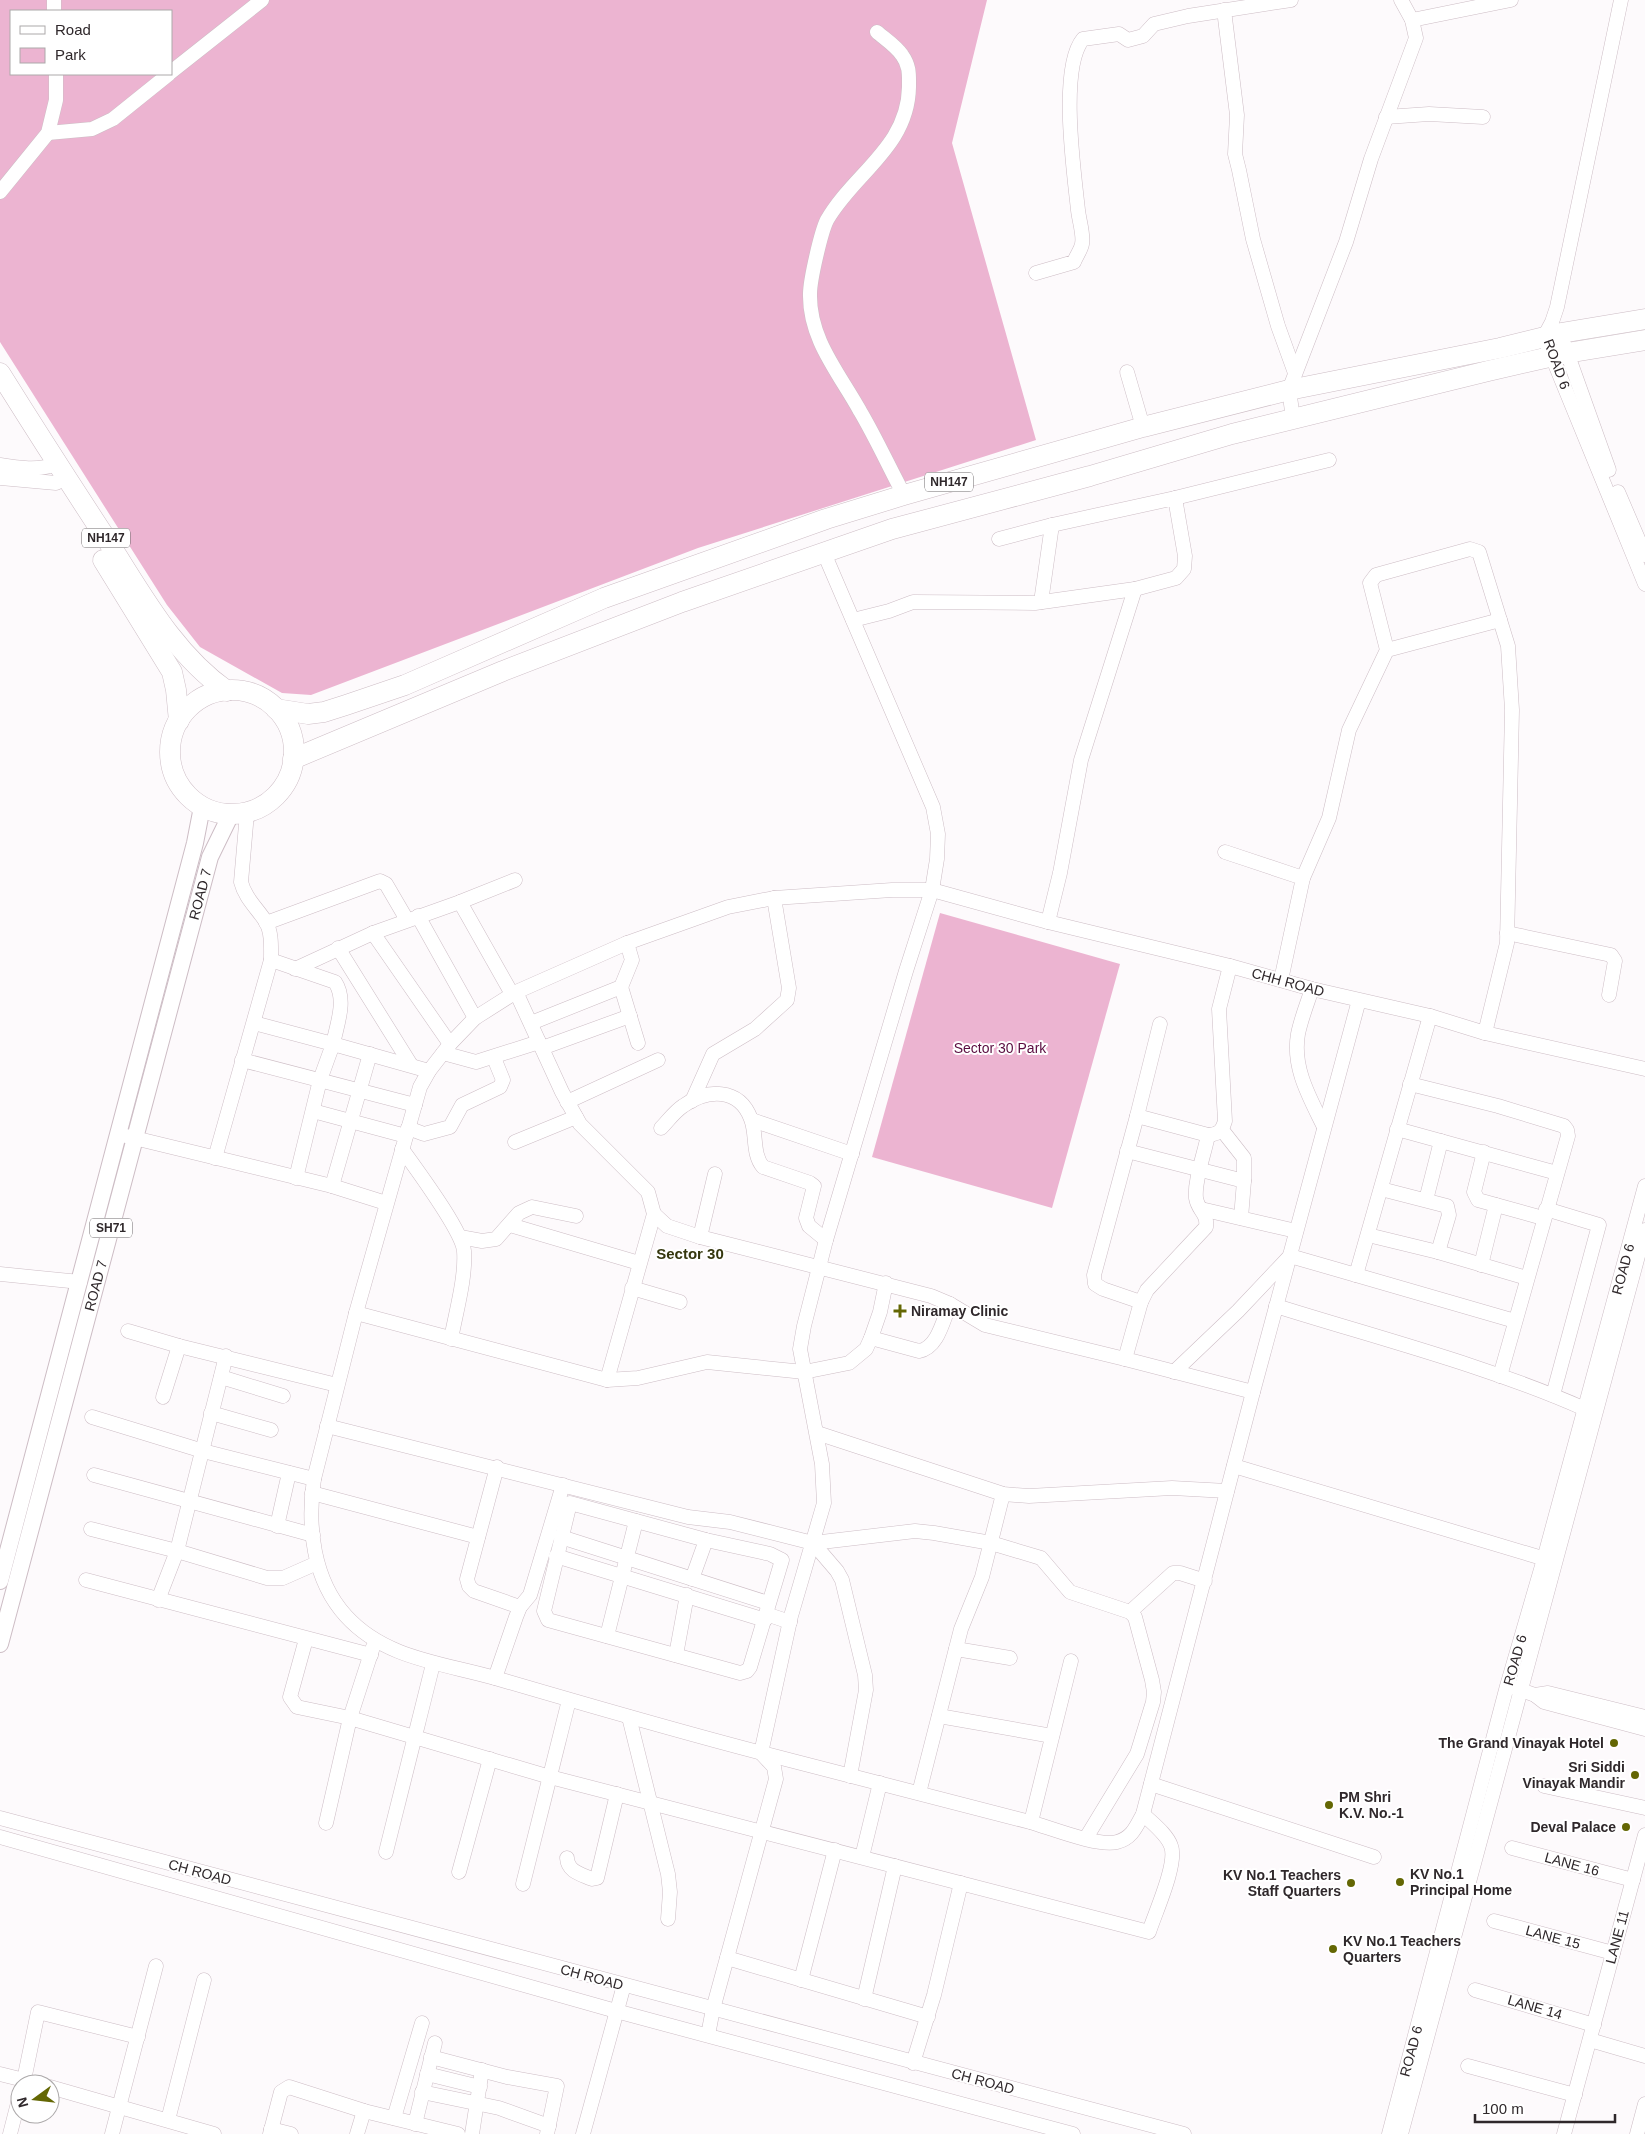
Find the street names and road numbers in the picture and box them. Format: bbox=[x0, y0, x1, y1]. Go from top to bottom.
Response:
street label: ROAD 6 bbox=[1541, 337, 1574, 391]
road number: NH147 bbox=[925, 472, 973, 492]
road number: NH147 bbox=[82, 528, 130, 548]
street label: ROAD 7 bbox=[186, 867, 215, 921]
street label: CHH ROAD bbox=[1250, 965, 1326, 999]
road number: SH71 bbox=[90, 1218, 132, 1238]
street label: ROAD 6 bbox=[1609, 1242, 1638, 1296]
street label: ROAD 7 bbox=[81, 1258, 110, 1313]
street label: ROAD 6 bbox=[1500, 1633, 1530, 1687]
street label: LANE 16 bbox=[1543, 1849, 1601, 1879]
street label: CH ROAD bbox=[167, 1856, 233, 1888]
street label: LANE 11 bbox=[1602, 1908, 1632, 1966]
street label: LANE 15 bbox=[1524, 1922, 1582, 1952]
street label: CH ROAD bbox=[559, 1961, 625, 1993]
street label: LANE 14 bbox=[1506, 1992, 1564, 2022]
street label: ROAD 6 bbox=[1397, 2024, 1426, 2078]
street label: CH ROAD bbox=[950, 2065, 1016, 2097]

